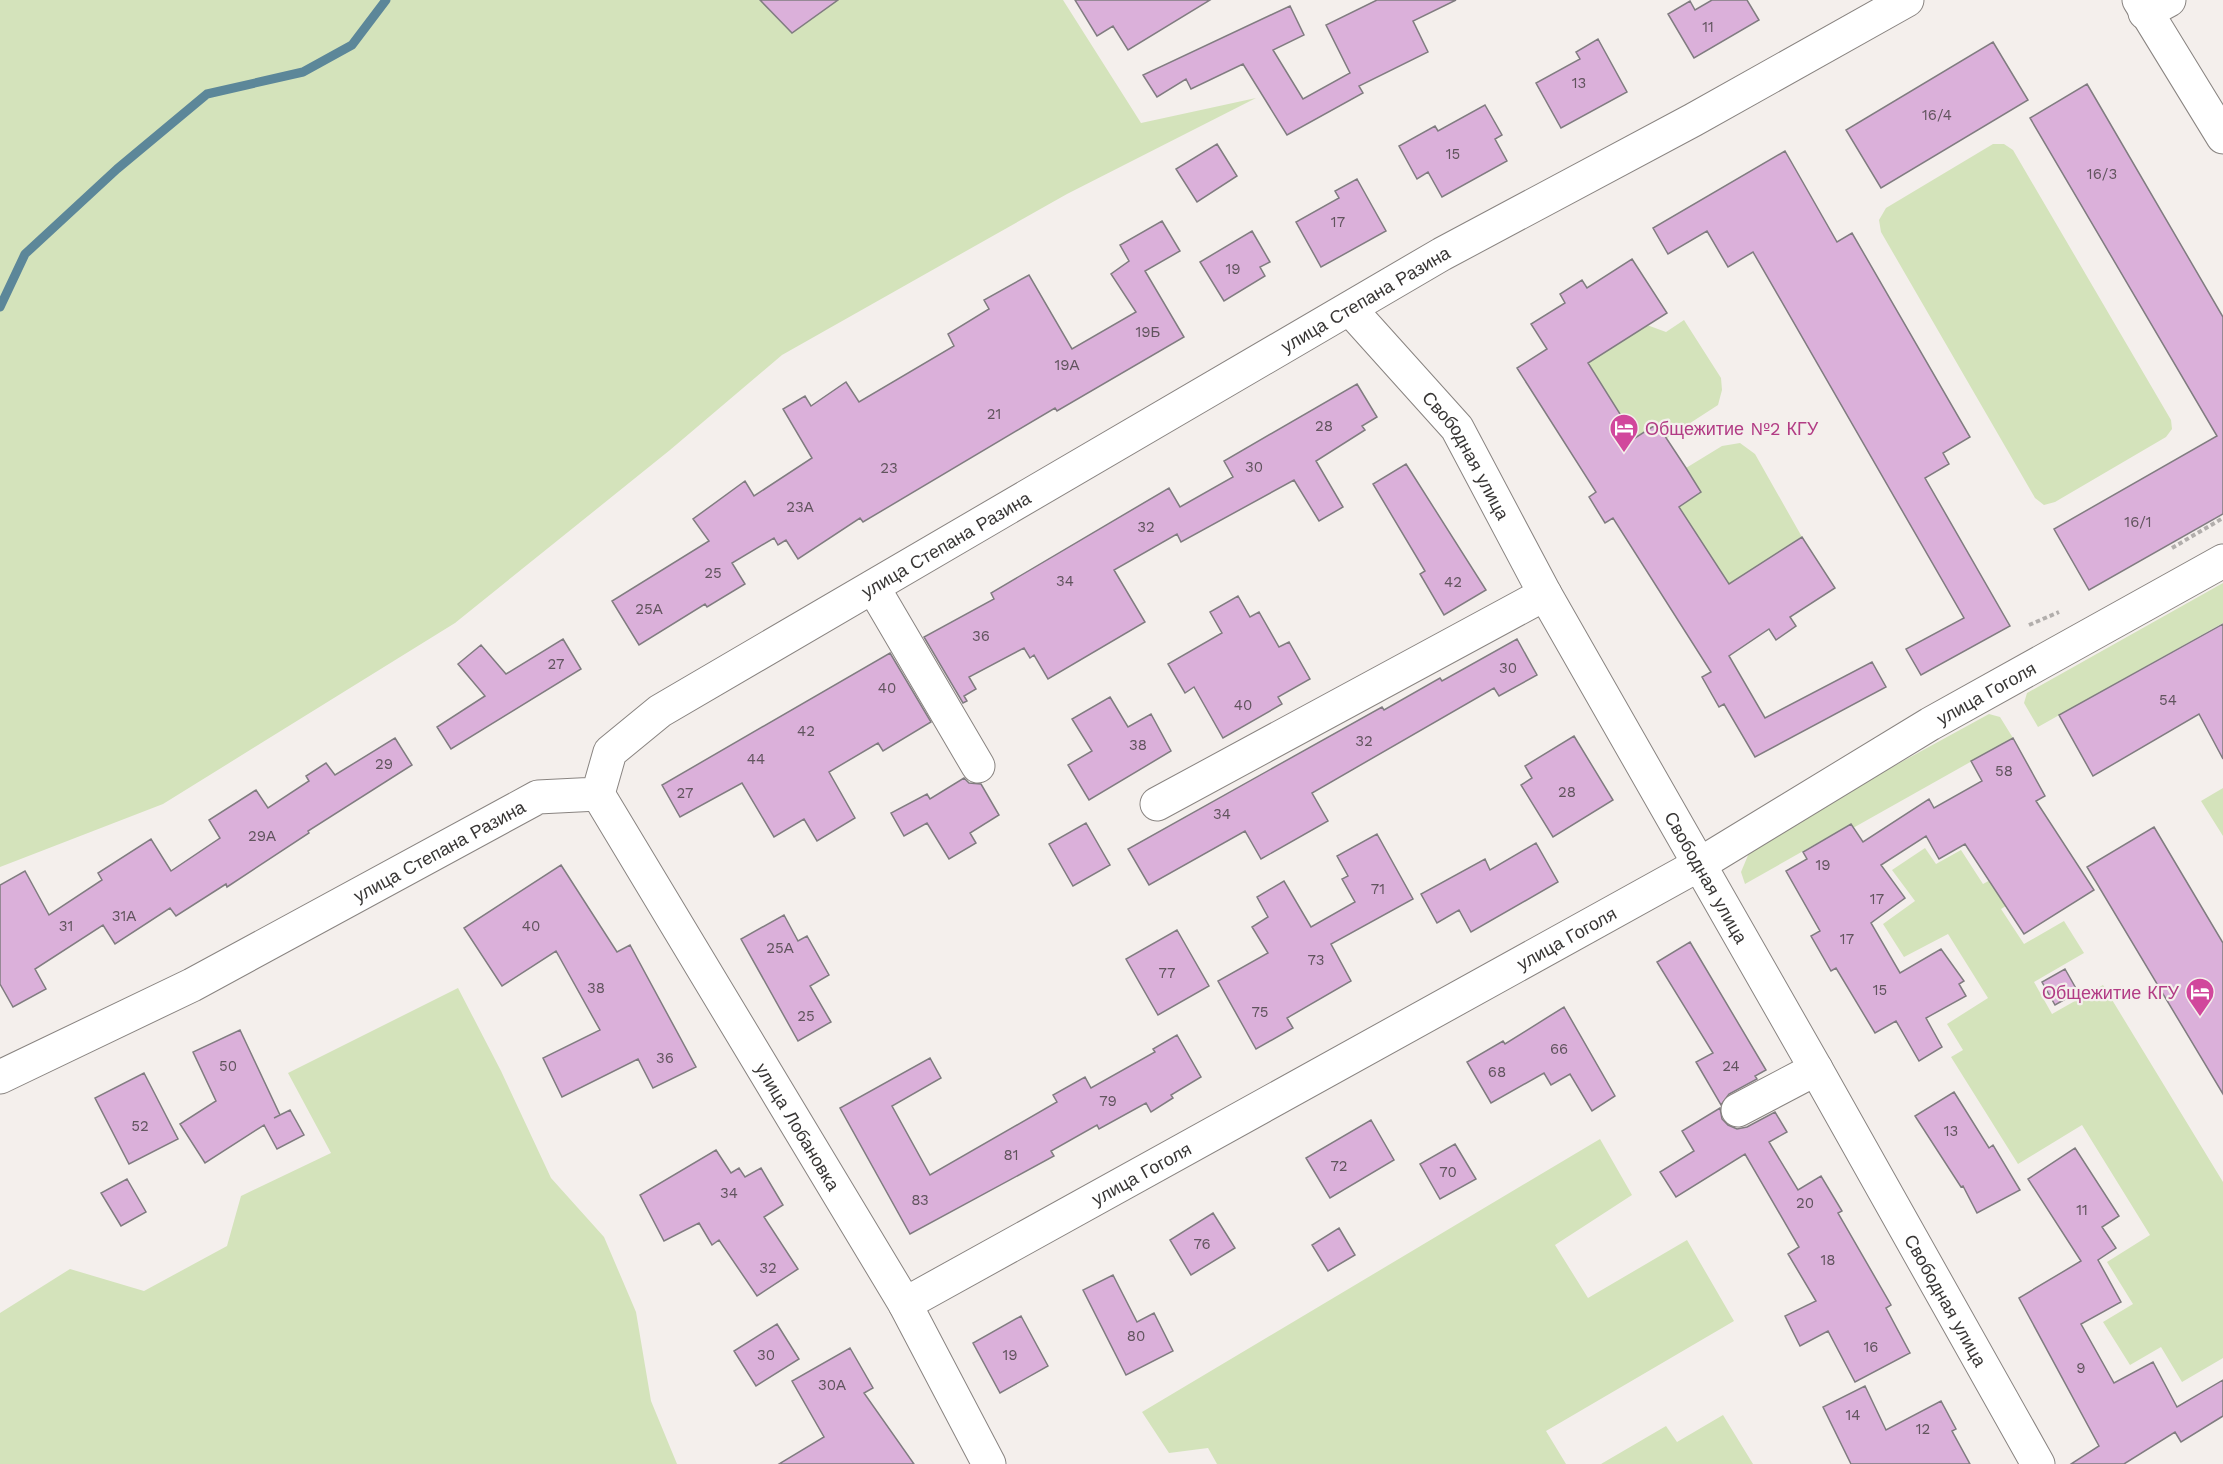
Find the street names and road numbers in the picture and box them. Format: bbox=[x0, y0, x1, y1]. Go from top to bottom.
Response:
street label: улица Степана Разина bbox=[1277, 241, 1454, 356]
street label: Свободная улица bbox=[1418, 387, 1515, 524]
street label: улица Степана Разина bbox=[857, 486, 1035, 602]
street label: улица Гоголя bbox=[1933, 657, 2039, 729]
street label: улица Степана Разина bbox=[350, 795, 529, 906]
street label: Свободная улица bbox=[1661, 808, 1753, 948]
street label: улица Гоголя bbox=[1513, 902, 1620, 974]
street label: улица Лобановка bbox=[752, 1059, 845, 1195]
street label: улица Гоголя bbox=[1088, 1137, 1195, 1209]
street label: Свободная улица bbox=[1900, 1230, 1992, 1371]

